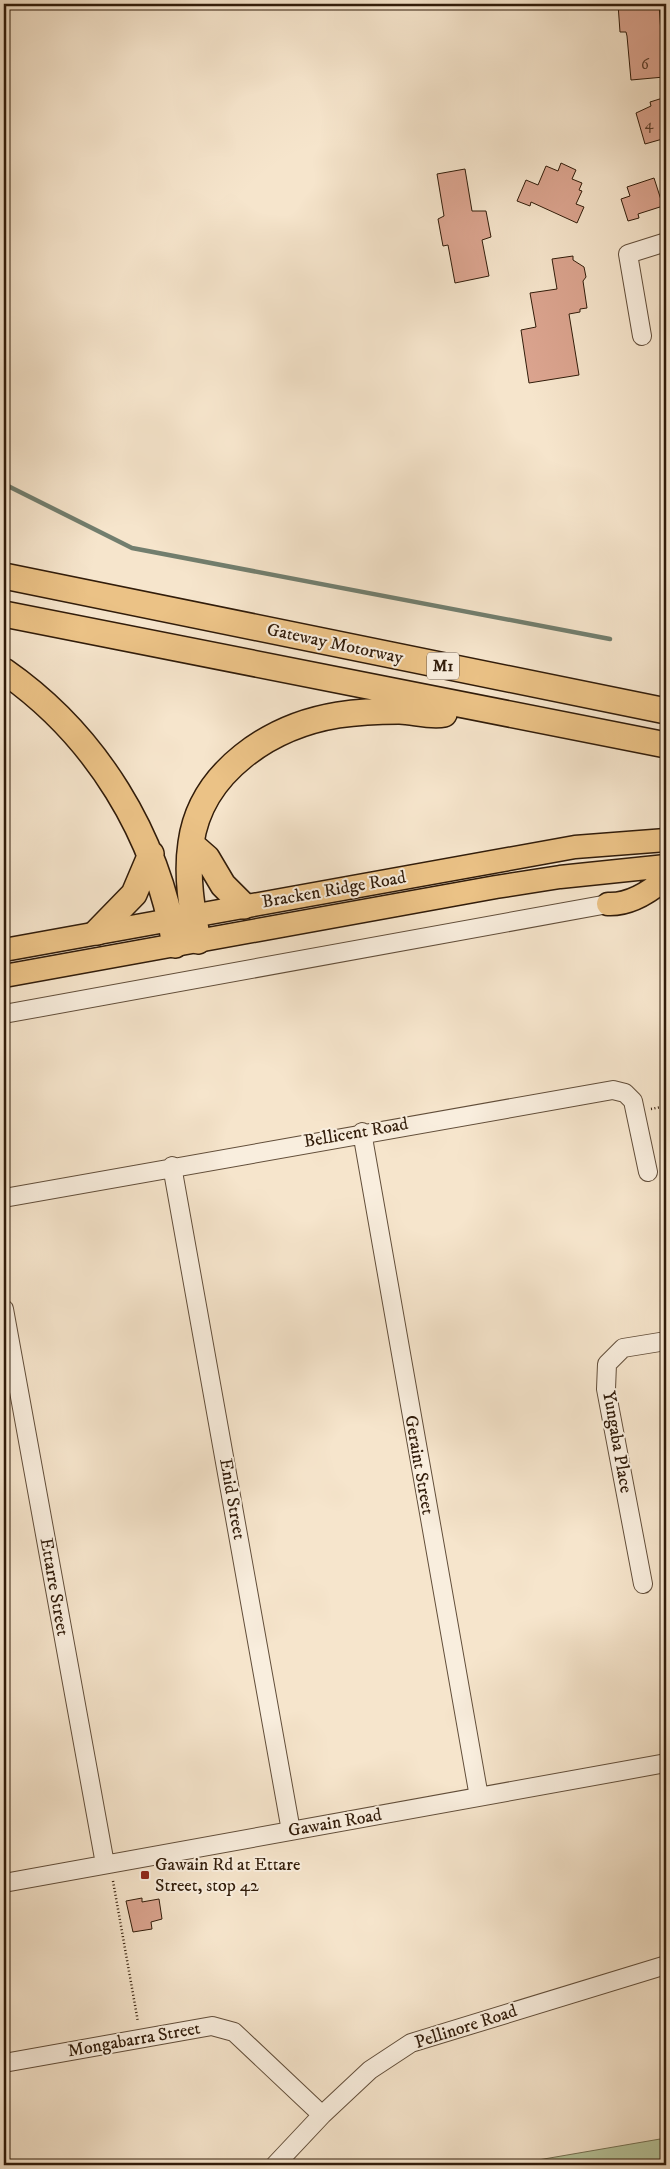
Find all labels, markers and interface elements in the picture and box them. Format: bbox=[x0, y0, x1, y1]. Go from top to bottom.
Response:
house number: 6 bbox=[641, 55, 650, 74]
house number: 4 bbox=[645, 115, 654, 134]
street label: Gateway Motorway bbox=[265, 619, 406, 669]
road number: M1 bbox=[427, 652, 459, 679]
street label: Bracken Ridge Road bbox=[260, 867, 408, 913]
street label: Bellicent Road bbox=[302, 1113, 410, 1153]
street label: Yungaba Place bbox=[597, 1389, 637, 1495]
street label: Geraint Street bbox=[399, 1414, 439, 1517]
street label: Enid Street bbox=[214, 1457, 250, 1542]
street label: Ettarre Street bbox=[35, 1536, 73, 1638]
street label: Gawain Road bbox=[287, 1804, 383, 1842]
place label: Gawain Rd at Ettare Street, stop 42 bbox=[155, 1854, 300, 1897]
marker: Gawain Rd at Ettare Street, stop 42 bbox=[139, 1869, 151, 1881]
street label: Pellinore Road bbox=[412, 2000, 520, 2054]
street label: Mongabarra Street bbox=[66, 2017, 202, 2062]

